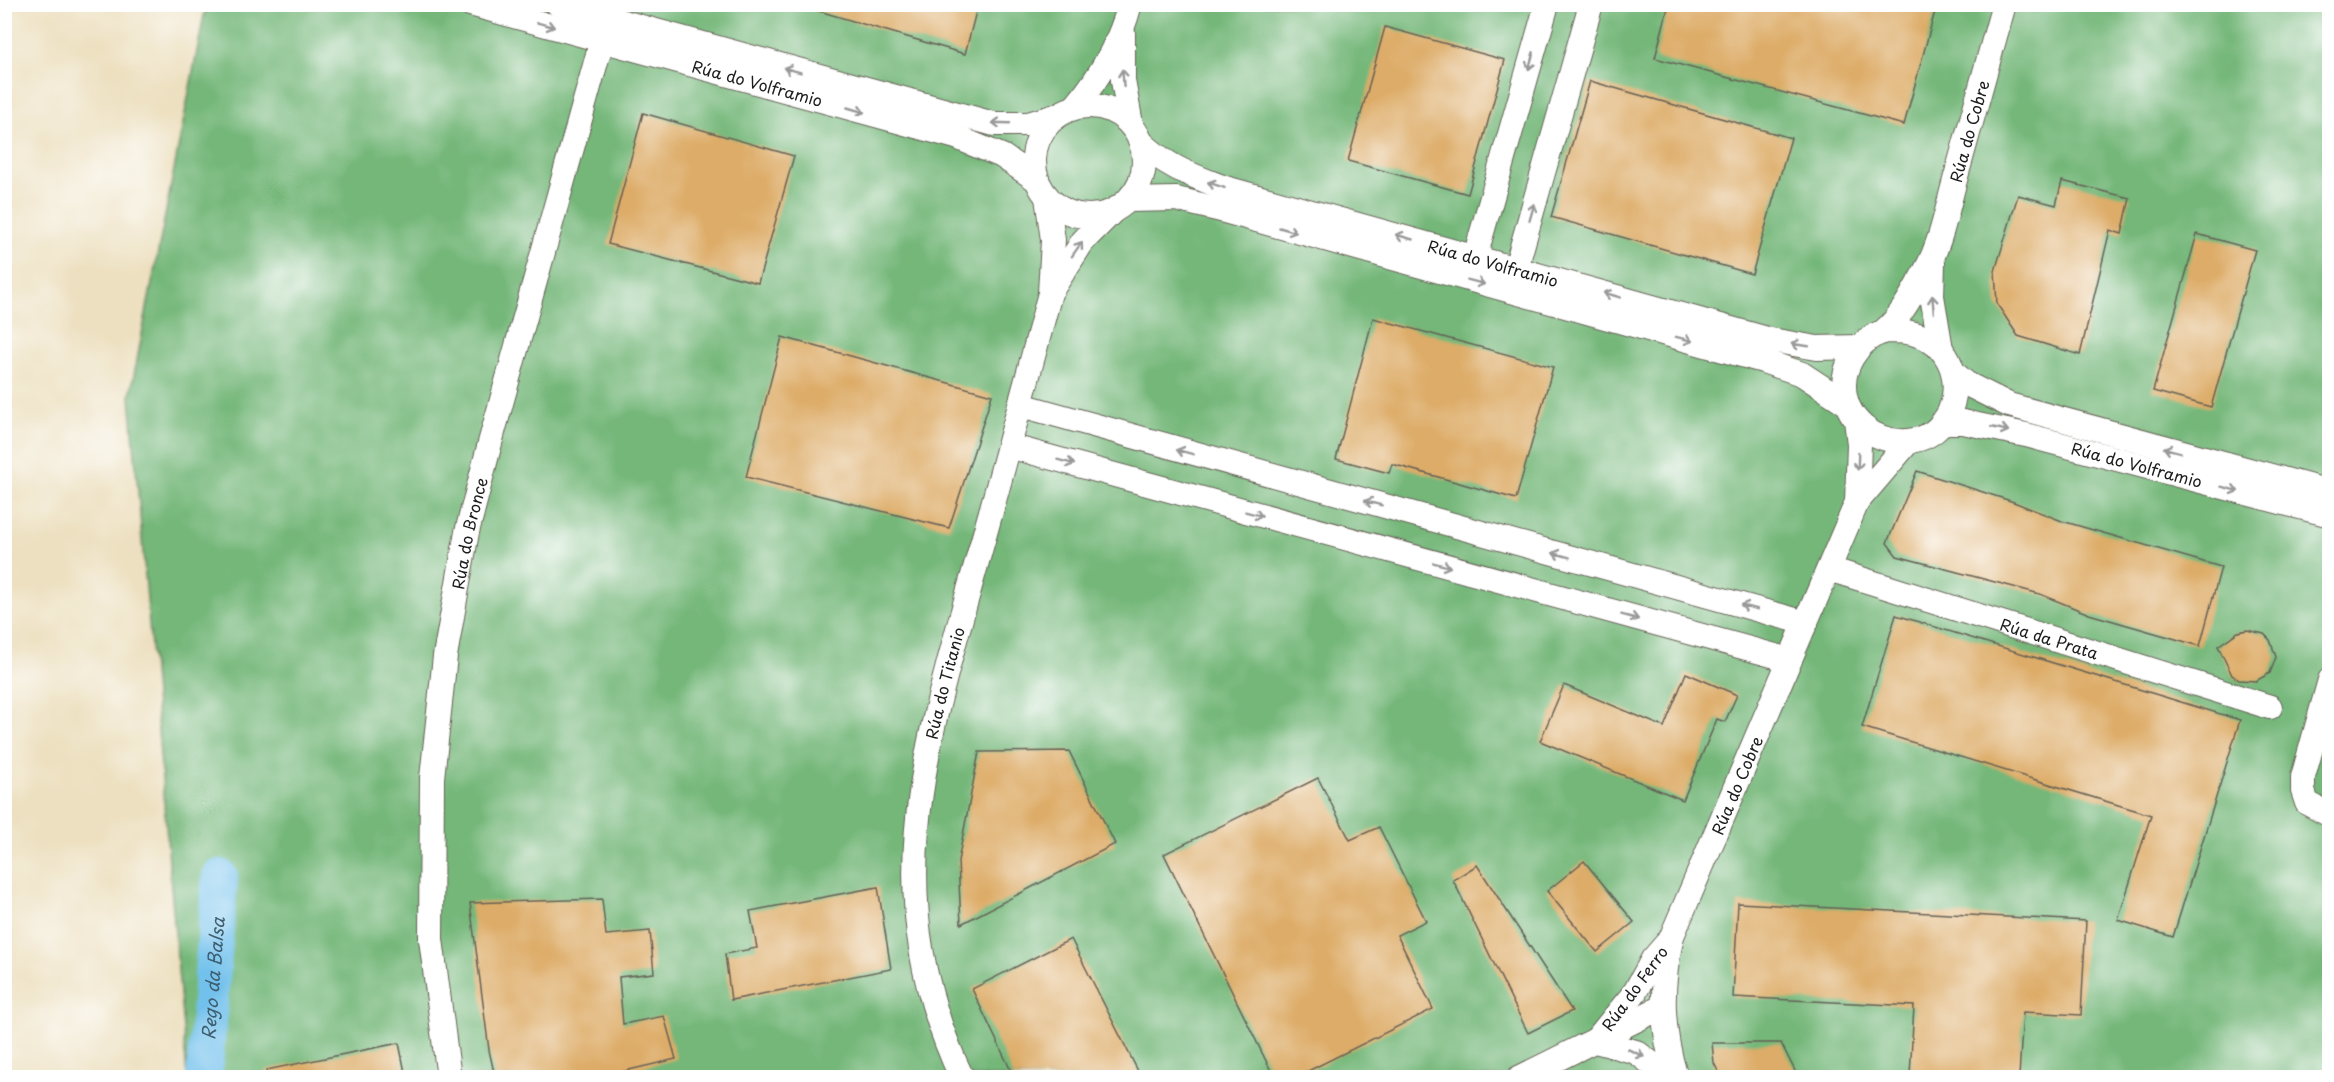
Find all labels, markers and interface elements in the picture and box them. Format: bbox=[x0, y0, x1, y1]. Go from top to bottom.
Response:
one-way arrow bbox=[537, 20, 556, 32]
one-way arrow bbox=[1525, 51, 1536, 70]
street label: Rúa do Volframio bbox=[689, 53, 826, 112]
one-way arrow bbox=[783, 64, 802, 75]
one-way arrow bbox=[1118, 68, 1129, 88]
street label: Rúa do Cobre bbox=[1943, 77, 1994, 185]
one-way arrow bbox=[846, 105, 865, 116]
one-way arrow bbox=[992, 118, 1012, 129]
one-way arrow bbox=[1207, 178, 1226, 189]
one-way arrow bbox=[1527, 203, 1538, 222]
one-way arrow bbox=[1278, 225, 1297, 236]
one-way arrow bbox=[1395, 231, 1414, 243]
street label: Rúa do Volframio bbox=[1425, 233, 1561, 292]
one-way arrow bbox=[1071, 242, 1083, 258]
one-way arrow bbox=[1466, 277, 1485, 288]
one-way arrow bbox=[1603, 289, 1622, 301]
one-way arrow bbox=[1927, 295, 1938, 314]
one-way arrow bbox=[1675, 334, 1694, 345]
one-way arrow bbox=[1791, 340, 1811, 351]
one-way arrow bbox=[1990, 424, 2009, 436]
street label: Rúa do Volframio bbox=[2069, 435, 2205, 493]
one-way arrow bbox=[2163, 443, 2182, 455]
one-way arrow bbox=[1176, 445, 1195, 457]
one-way arrow bbox=[1853, 450, 1864, 470]
one-way arrow bbox=[1056, 457, 1075, 468]
street label: Rúa do Bronce bbox=[445, 474, 493, 591]
one-way arrow bbox=[2220, 483, 2239, 495]
one-way arrow bbox=[1364, 497, 1383, 509]
one-way arrow bbox=[1244, 508, 1263, 520]
one-way arrow bbox=[1552, 549, 1571, 560]
one-way arrow bbox=[1432, 560, 1451, 571]
one-way arrow bbox=[1740, 601, 1759, 612]
one-way arrow bbox=[1620, 611, 1639, 623]
street label: Rúa da Prata bbox=[1997, 611, 2102, 665]
street label: Rúa do Titanio bbox=[919, 624, 970, 741]
street label: Rúa do Cobre bbox=[1705, 732, 1768, 838]
water label: Rego da Balsa bbox=[194, 915, 230, 1041]
street label: Rúa do Ferro bbox=[1595, 941, 1673, 1035]
one-way arrow bbox=[1626, 1048, 1644, 1060]

